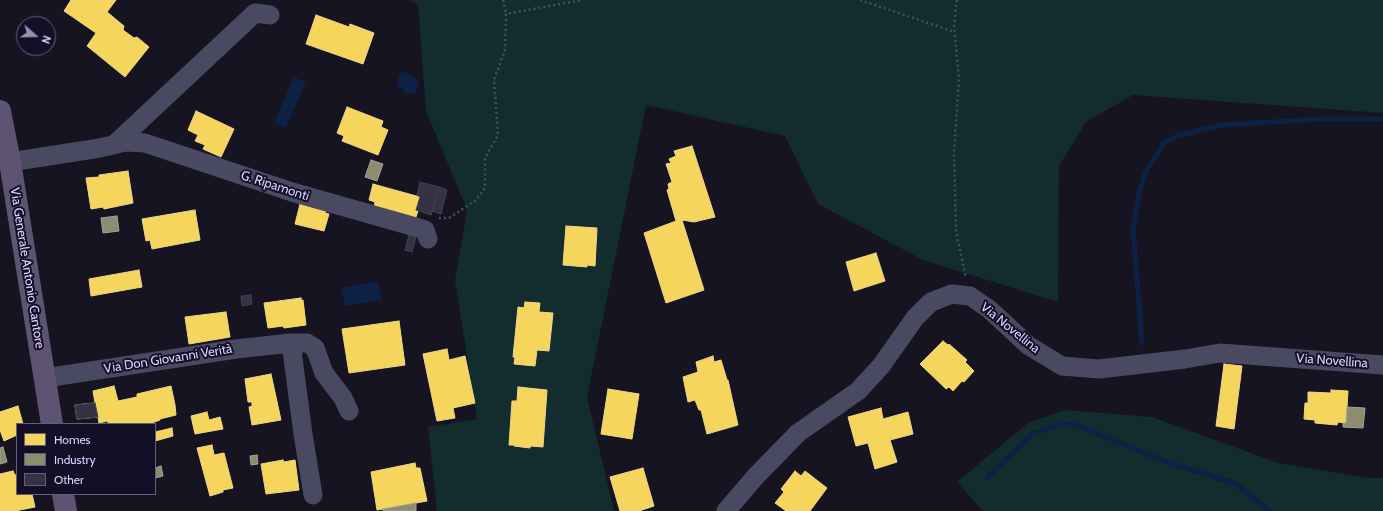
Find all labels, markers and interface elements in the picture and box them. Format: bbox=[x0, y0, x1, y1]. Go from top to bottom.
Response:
north arrow bbox=[16, 16, 56, 56]
text: N bbox=[38, 34, 54, 46]
street label: G. Ripamonti bbox=[239, 168, 311, 204]
street label: Via Generale Antonio Cantore bbox=[7, 186, 47, 350]
street label: Via Novellina bbox=[977, 299, 1043, 357]
street label: Via Don Giovanni Verità bbox=[103, 341, 233, 377]
street label: Via Novellina bbox=[1296, 351, 1368, 371]
legend bbox=[16, 423, 156, 495]
text: Homes bbox=[54, 432, 91, 447]
text: Industry bbox=[54, 452, 95, 467]
text: Other bbox=[54, 472, 84, 487]

